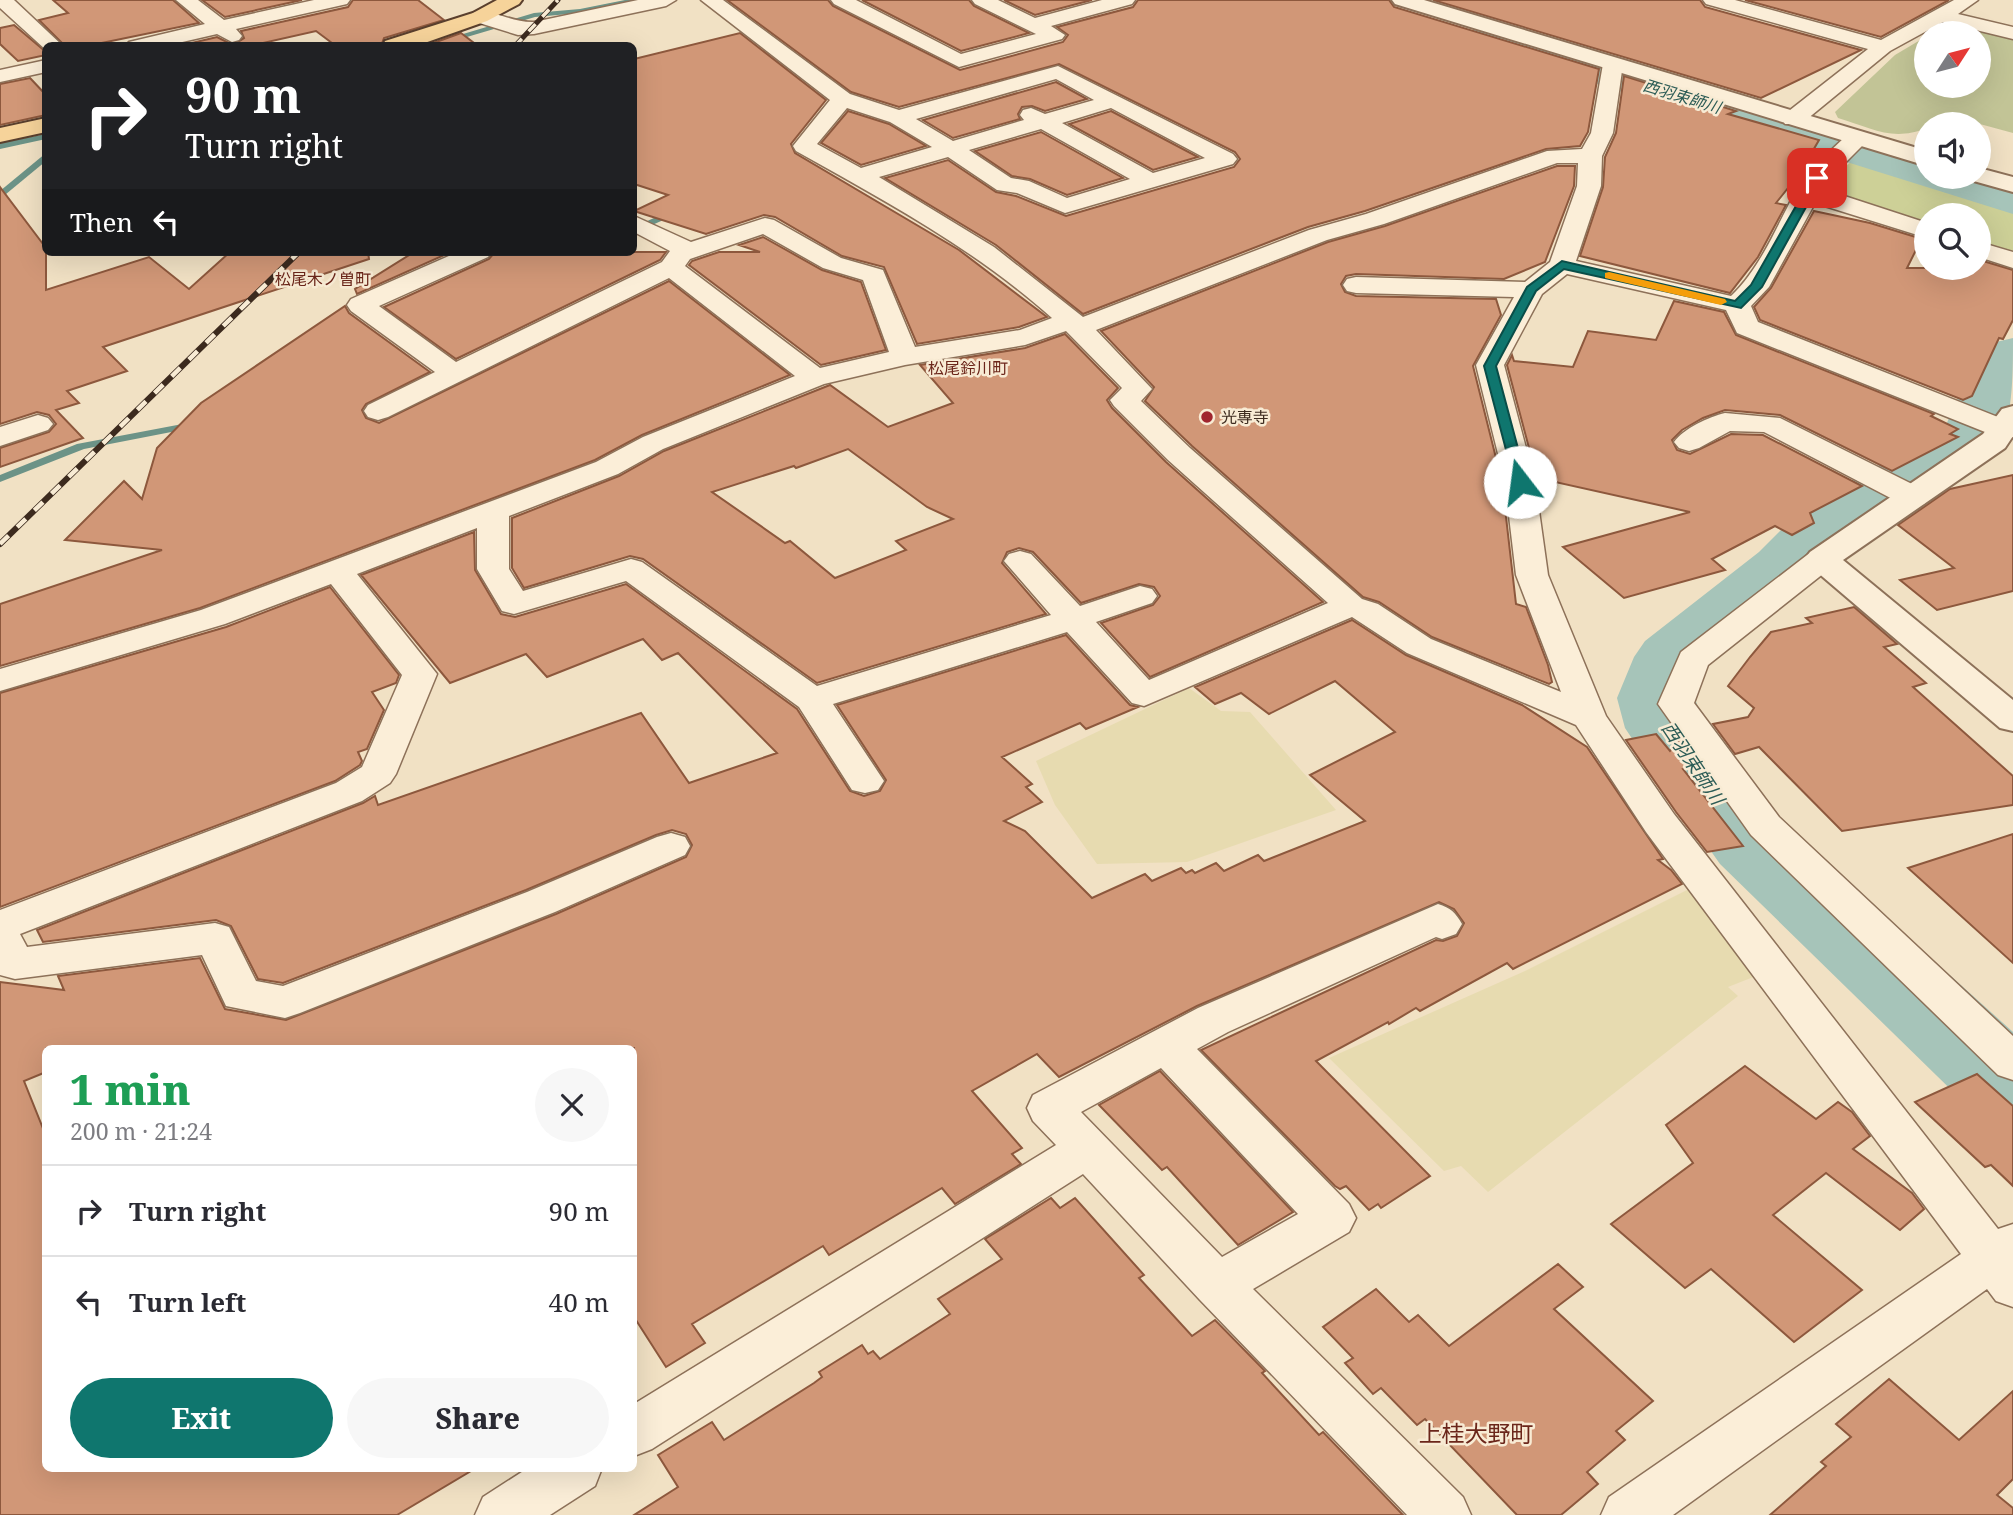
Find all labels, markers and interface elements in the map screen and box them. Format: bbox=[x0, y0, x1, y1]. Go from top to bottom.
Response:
north arrow bbox=[1914, 21, 1992, 98]
map controls bbox=[1914, 21, 1991, 280]
text: 90 m bbox=[185, 61, 301, 127]
icon: right bbox=[70, 70, 161, 161]
water label: 西羽束師川 bbox=[1641, 74, 1725, 119]
button: sound bbox=[1914, 112, 1991, 189]
text: Turn right bbox=[185, 124, 343, 167]
pin bbox=[1787, 148, 1847, 208]
icon: arrive bbox=[1798, 159, 1836, 197]
icon: left bbox=[147, 203, 185, 241]
button: search bbox=[1914, 203, 1991, 280]
text: Then bbox=[70, 204, 133, 240]
district label: 松尾木ノ曽町 bbox=[275, 268, 371, 290]
district label: 松尾鈴川町 bbox=[928, 357, 1008, 379]
place label: 光専寺 bbox=[1221, 406, 1269, 428]
marker: 光専寺 bbox=[1199, 409, 1215, 425]
position arrow bbox=[1483, 445, 1557, 519]
water label: 西羽束師川 bbox=[1656, 716, 1731, 811]
text: 1 min bbox=[70, 1060, 191, 1117]
button: close bbox=[535, 1068, 609, 1142]
text: 200 m · 21:24 bbox=[70, 1115, 212, 1147]
icon: right bbox=[70, 1192, 108, 1230]
text: Turn right bbox=[129, 1193, 266, 1229]
text: 90 m bbox=[549, 1193, 609, 1229]
icon: left bbox=[70, 1283, 108, 1321]
text: Turn left bbox=[129, 1284, 246, 1320]
text: 40 m bbox=[549, 1284, 609, 1320]
button: Exit bbox=[70, 1378, 333, 1458]
button: Share bbox=[347, 1378, 609, 1458]
district label: 上桂大野町 bbox=[1419, 1417, 1534, 1449]

